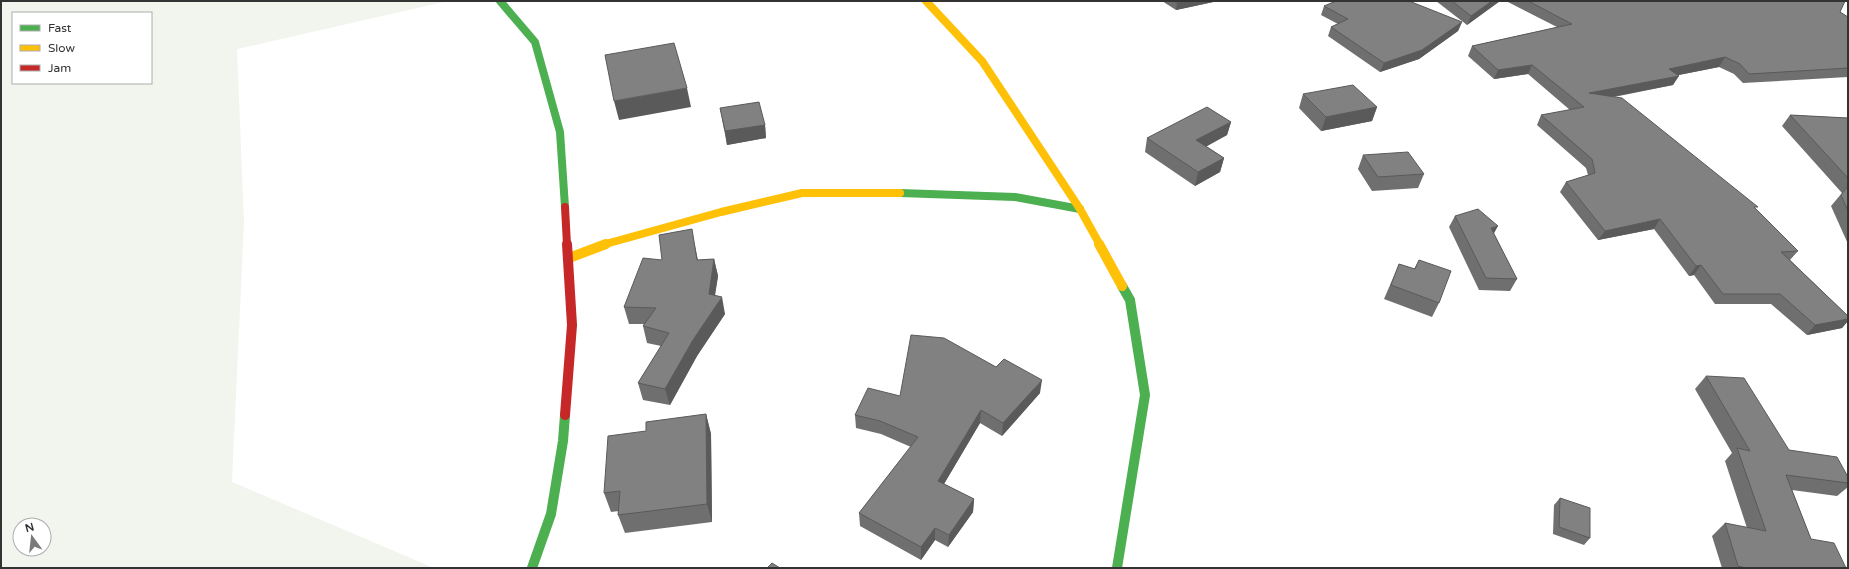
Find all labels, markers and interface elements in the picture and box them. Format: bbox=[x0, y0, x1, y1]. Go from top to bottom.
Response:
legend bbox=[12, 12, 152, 84]
text: Fast bbox=[48, 21, 72, 35]
text: Slow bbox=[48, 41, 75, 55]
text: Jam bbox=[48, 61, 71, 75]
north arrow bbox=[12, 517, 52, 557]
text: N bbox=[24, 520, 35, 535]

